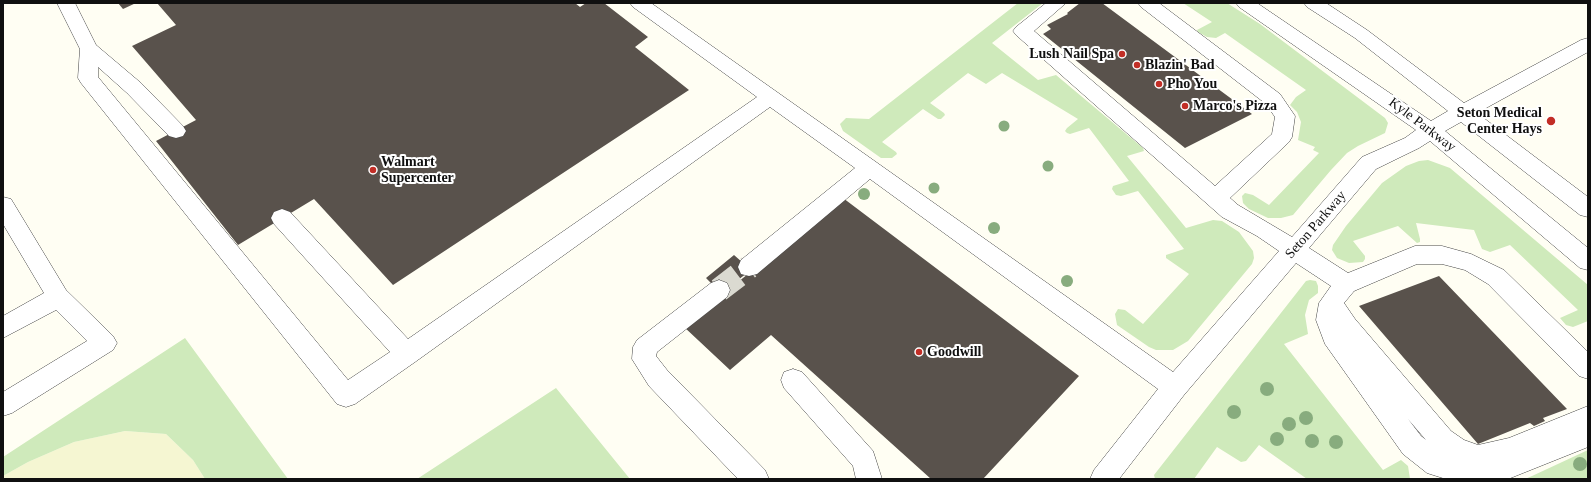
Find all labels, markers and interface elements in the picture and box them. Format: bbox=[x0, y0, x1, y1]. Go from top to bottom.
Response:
place label: Lush Nail Spa bbox=[1029, 46, 1114, 62]
marker: Lush Nail Spa bbox=[1117, 49, 1127, 59]
place label: Blazin' Bad bbox=[1145, 57, 1215, 73]
marker: Blazin' Bad bbox=[1132, 60, 1142, 70]
place label: Pho You bbox=[1167, 76, 1217, 92]
marker: Pho You bbox=[1154, 79, 1164, 89]
street label: Kyle Parkway bbox=[1385, 94, 1459, 156]
place label: Marco's Pizza bbox=[1193, 98, 1277, 114]
marker: Marco's Pizza bbox=[1180, 101, 1190, 111]
place label: Seton Medical Center Hays bbox=[1457, 105, 1542, 138]
marker: Seton Medical Center Hays bbox=[1545, 115, 1557, 127]
place label: Walmart Supercenter bbox=[381, 154, 454, 186]
marker: Walmart Supercenter bbox=[368, 165, 378, 175]
street label: Seton Parkway bbox=[1282, 188, 1350, 262]
place label: Goodwill bbox=[927, 344, 981, 360]
marker: Goodwill bbox=[914, 347, 924, 357]

